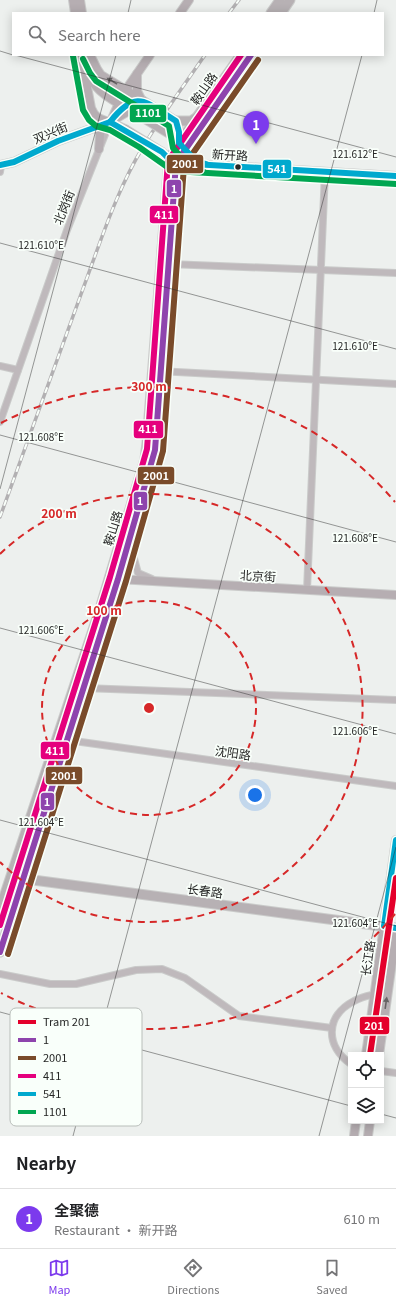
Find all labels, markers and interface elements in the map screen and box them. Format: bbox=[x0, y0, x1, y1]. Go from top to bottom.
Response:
search box bbox=[12, 12, 384, 56]
icon: search bbox=[26, 23, 48, 45]
text: Search here bbox=[58, 24, 140, 45]
street label: 鞍山路 bbox=[186, 68, 220, 108]
one-way arrow bbox=[106, 78, 118, 85]
line badge: 1101 bbox=[129, 104, 167, 123]
text: 1101 bbox=[135, 104, 161, 120]
pin: 1 bbox=[243, 111, 269, 144]
street label: 双兴街 bbox=[30, 117, 70, 147]
street label: 新开路 bbox=[212, 145, 248, 163]
text: 121.612°E bbox=[332, 146, 378, 161]
line badge: 2001 bbox=[166, 154, 204, 174]
text: 2001 bbox=[172, 155, 198, 171]
line badge: 541 bbox=[262, 159, 292, 179]
text: 541 bbox=[267, 160, 287, 176]
unlabelled marker bbox=[233, 162, 243, 172]
line badge: 1 bbox=[166, 179, 182, 198]
text: 1 bbox=[171, 180, 177, 196]
street label: 北岗街 bbox=[48, 187, 78, 227]
line badge: 411 bbox=[149, 205, 179, 224]
text: 411 bbox=[154, 206, 174, 222]
text: 121.610°E bbox=[18, 237, 64, 252]
text: 121.610°E bbox=[332, 338, 378, 353]
text: 300 m bbox=[131, 377, 167, 394]
line badge: 411 bbox=[133, 420, 164, 439]
text: 411 bbox=[138, 420, 158, 436]
text: 121.608°E bbox=[18, 429, 64, 444]
line badge: 2001 bbox=[137, 466, 175, 485]
text: 2001 bbox=[143, 467, 169, 483]
line badge: 1 bbox=[133, 491, 148, 511]
text: 1 bbox=[137, 492, 143, 508]
text: 200 m bbox=[41, 504, 77, 521]
street label: 鞍山路 bbox=[99, 508, 125, 548]
text: 121.608°E bbox=[332, 530, 378, 545]
street label: 北京街 bbox=[240, 566, 276, 584]
text: 100 m bbox=[86, 601, 122, 618]
text: 121.606°E bbox=[18, 622, 64, 637]
centre of rings bbox=[142, 701, 156, 715]
text: 121.606°E bbox=[332, 723, 378, 738]
line badge: 411 bbox=[40, 741, 70, 760]
street label: 沈阳路 bbox=[214, 741, 252, 763]
text: 411 bbox=[45, 742, 65, 758]
line badge: 2001 bbox=[45, 766, 83, 785]
text: 2001 bbox=[51, 767, 77, 783]
your location bbox=[245, 785, 265, 805]
line badge: 1 bbox=[40, 792, 55, 811]
text: 1 bbox=[44, 793, 50, 809]
text: 121.604°E bbox=[18, 814, 64, 829]
street label: 长春路 bbox=[186, 879, 224, 901]
text: 121.604°E bbox=[332, 915, 378, 930]
street label: 长江路 bbox=[356, 939, 378, 977]
one-way arrow bbox=[383, 996, 389, 1009]
legend bbox=[10, 1008, 142, 1126]
text: Tram 201 bbox=[43, 1013, 90, 1029]
line badge: 201 bbox=[359, 1016, 390, 1035]
text: 201 bbox=[364, 1017, 384, 1033]
text: 1 bbox=[43, 1031, 49, 1047]
text: 2001 bbox=[43, 1049, 67, 1065]
map controls bbox=[348, 1052, 384, 1124]
button: locate bbox=[348, 1052, 384, 1088]
text: 411 bbox=[43, 1067, 61, 1083]
text: 541 bbox=[43, 1085, 61, 1101]
button: layers bbox=[348, 1088, 384, 1124]
text: 1101 bbox=[43, 1103, 67, 1119]
text: Nearby bbox=[16, 1150, 76, 1175]
text: 全聚德 bbox=[54, 1199, 99, 1220]
text: 1 bbox=[25, 1209, 33, 1228]
text: 610 m bbox=[343, 1209, 380, 1228]
text: Restaurant · 新开路 bbox=[54, 1220, 177, 1239]
tab: Map bbox=[48, 1257, 70, 1297]
tab: Directions bbox=[167, 1257, 219, 1297]
tab: Saved bbox=[316, 1257, 348, 1297]

